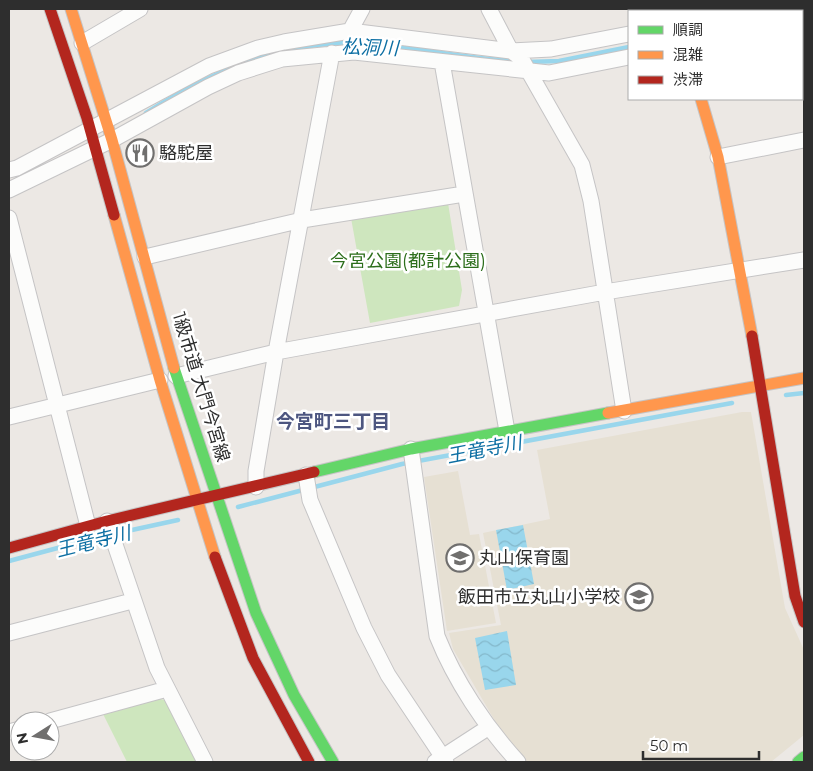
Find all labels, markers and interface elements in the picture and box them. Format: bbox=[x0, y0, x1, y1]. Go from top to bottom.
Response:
legend bbox=[628, 10, 803, 100]
text: 順調 bbox=[673, 20, 703, 39]
water label: 松洞川 bbox=[341, 35, 401, 60]
text: 混雑 bbox=[673, 45, 703, 64]
text: 渋滞 bbox=[673, 70, 703, 89]
restaurant icon: 駱駝屋 bbox=[125, 138, 155, 168]
place label: 駱駝屋 bbox=[159, 142, 213, 164]
park label: 今宮公園(都計公園) bbox=[330, 250, 486, 272]
street label: 1級市道 大門今宮線 bbox=[168, 310, 234, 464]
district label: 今宮町三丁目 bbox=[276, 410, 390, 433]
water label: 王竜寺川 bbox=[445, 431, 526, 468]
water label: 王竜寺川 bbox=[53, 521, 135, 562]
school or university icon: 丸山保育園 bbox=[445, 543, 475, 573]
place label: 丸山保育園 bbox=[479, 547, 569, 569]
school or university icon: 飯田市立丸山小学校 bbox=[624, 582, 654, 612]
place label: 飯田市立丸山小学校 bbox=[458, 586, 620, 608]
north arrow bbox=[10, 711, 60, 761]
scale bar bbox=[643, 728, 759, 760]
text: N bbox=[12, 731, 32, 746]
text: 50 m bbox=[650, 736, 688, 755]

